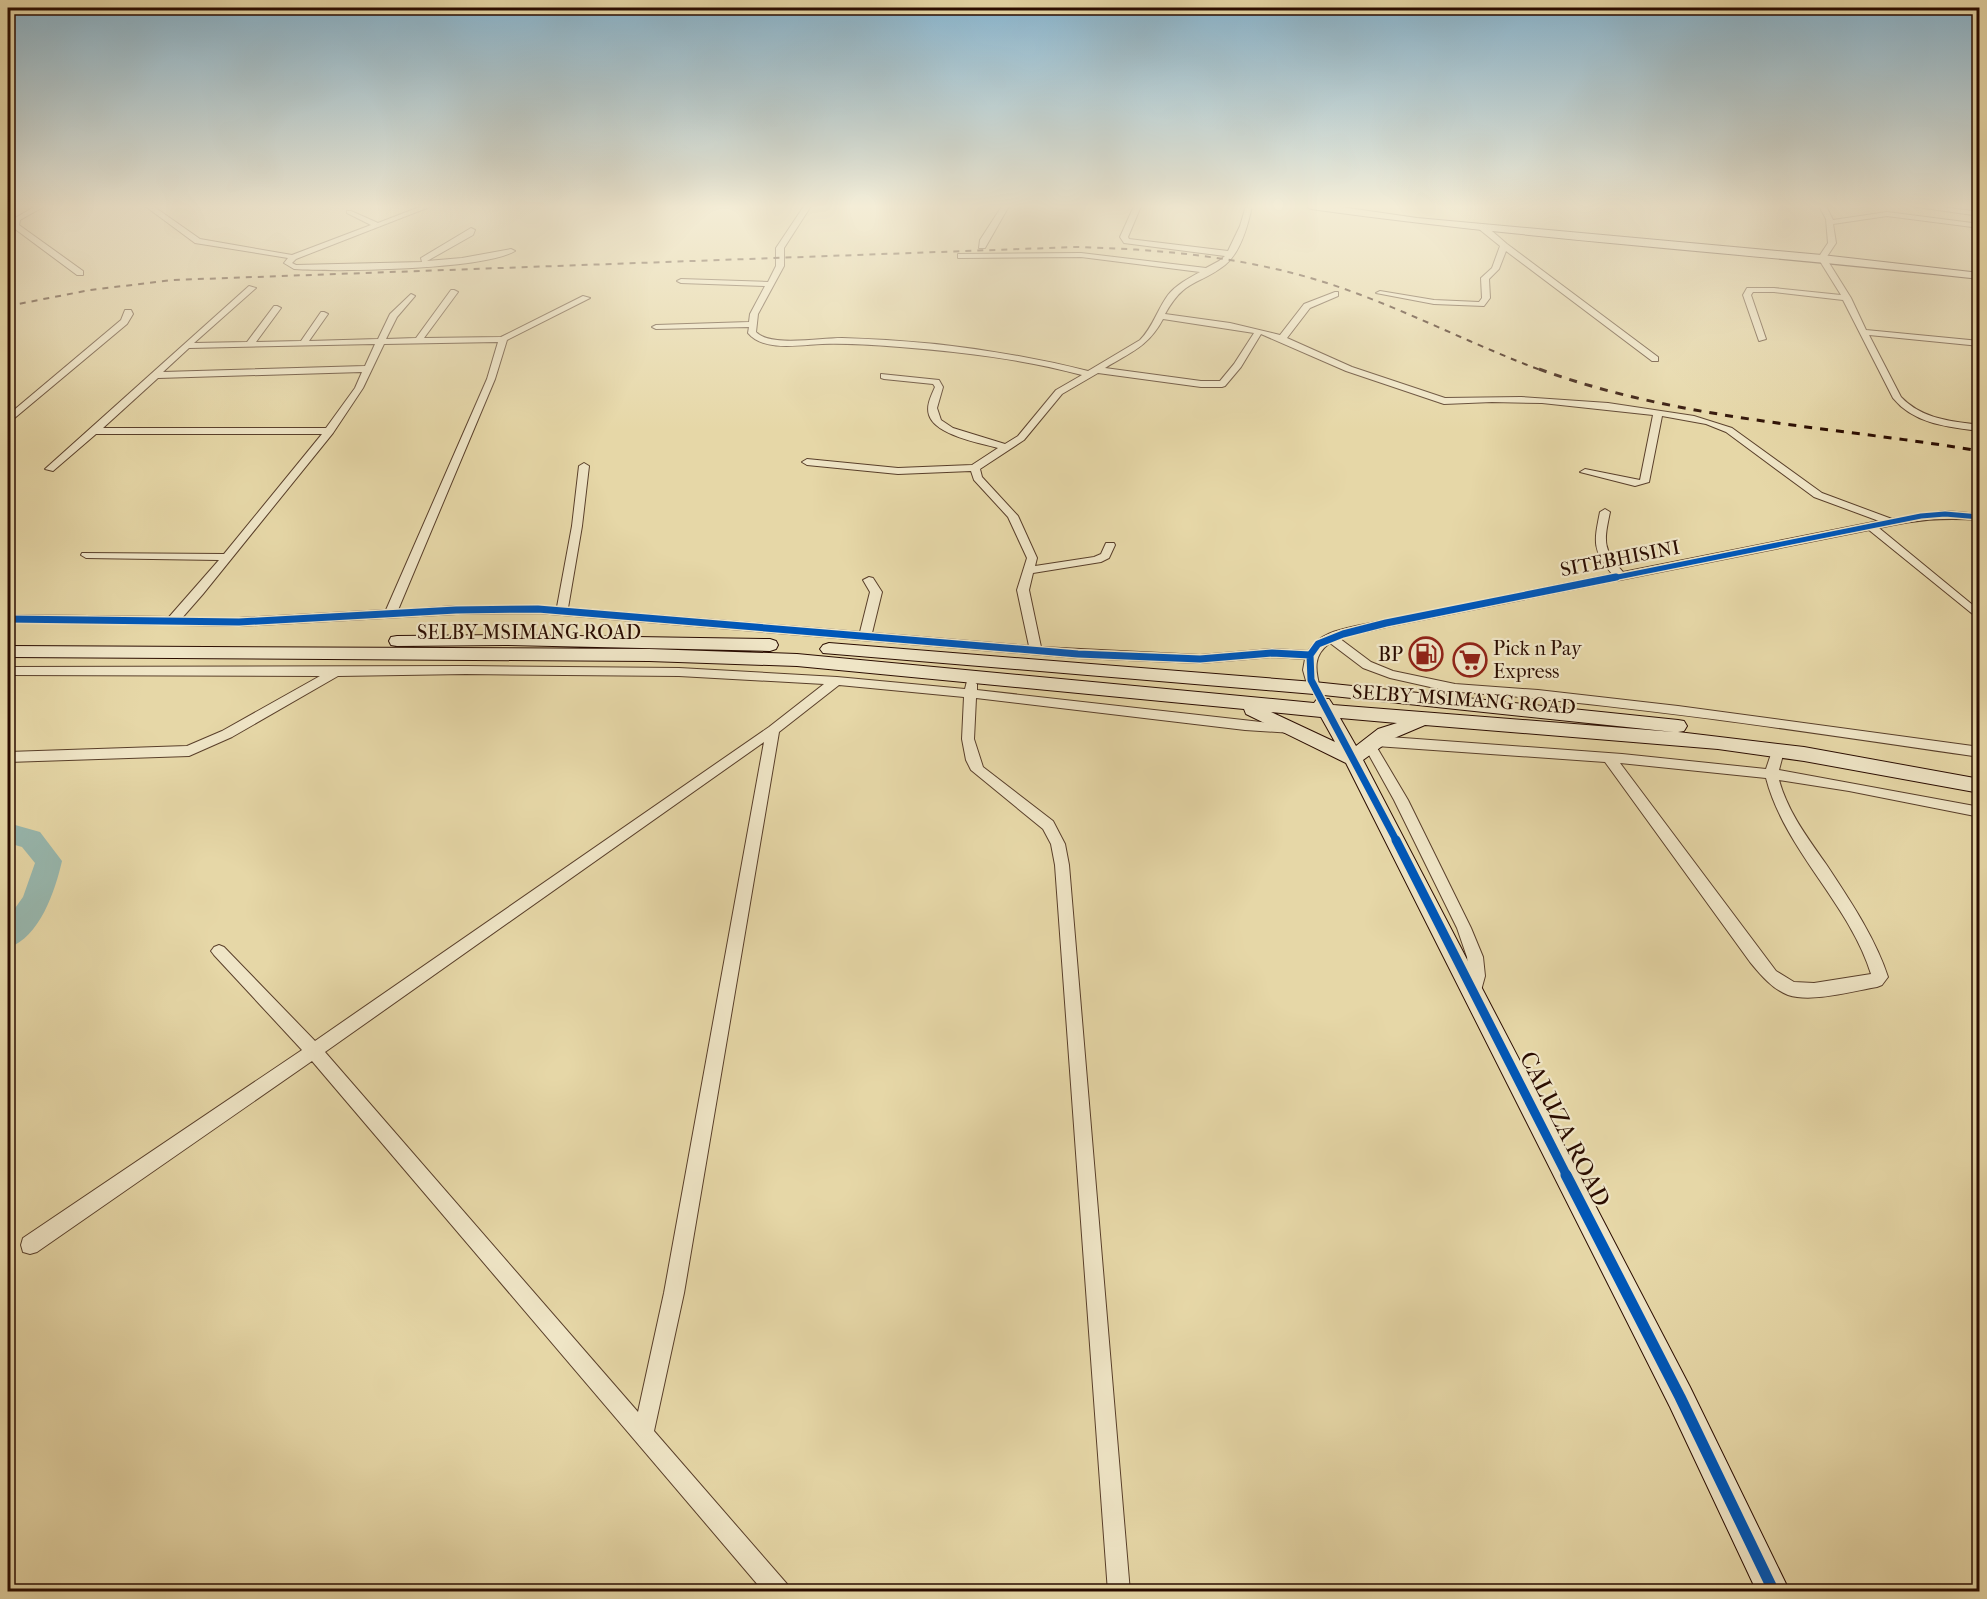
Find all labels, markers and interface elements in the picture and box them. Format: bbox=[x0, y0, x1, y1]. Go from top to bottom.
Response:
street label: SITEBHISINI bbox=[1558, 536, 1682, 581]
street label: SELBY MSIMANG ROAD bbox=[417, 621, 641, 644]
fuel station icon: BP bbox=[1408, 636, 1444, 672]
place label: Pick n Pay Express bbox=[1493, 637, 1583, 683]
supermarket icon: Pick n Pay Express bbox=[1452, 642, 1488, 678]
place label: BP bbox=[1378, 643, 1403, 666]
street label: SELBY MSIMANG ROAD bbox=[1351, 680, 1577, 719]
street label: CALUZA ROAD bbox=[1514, 1047, 1616, 1211]

